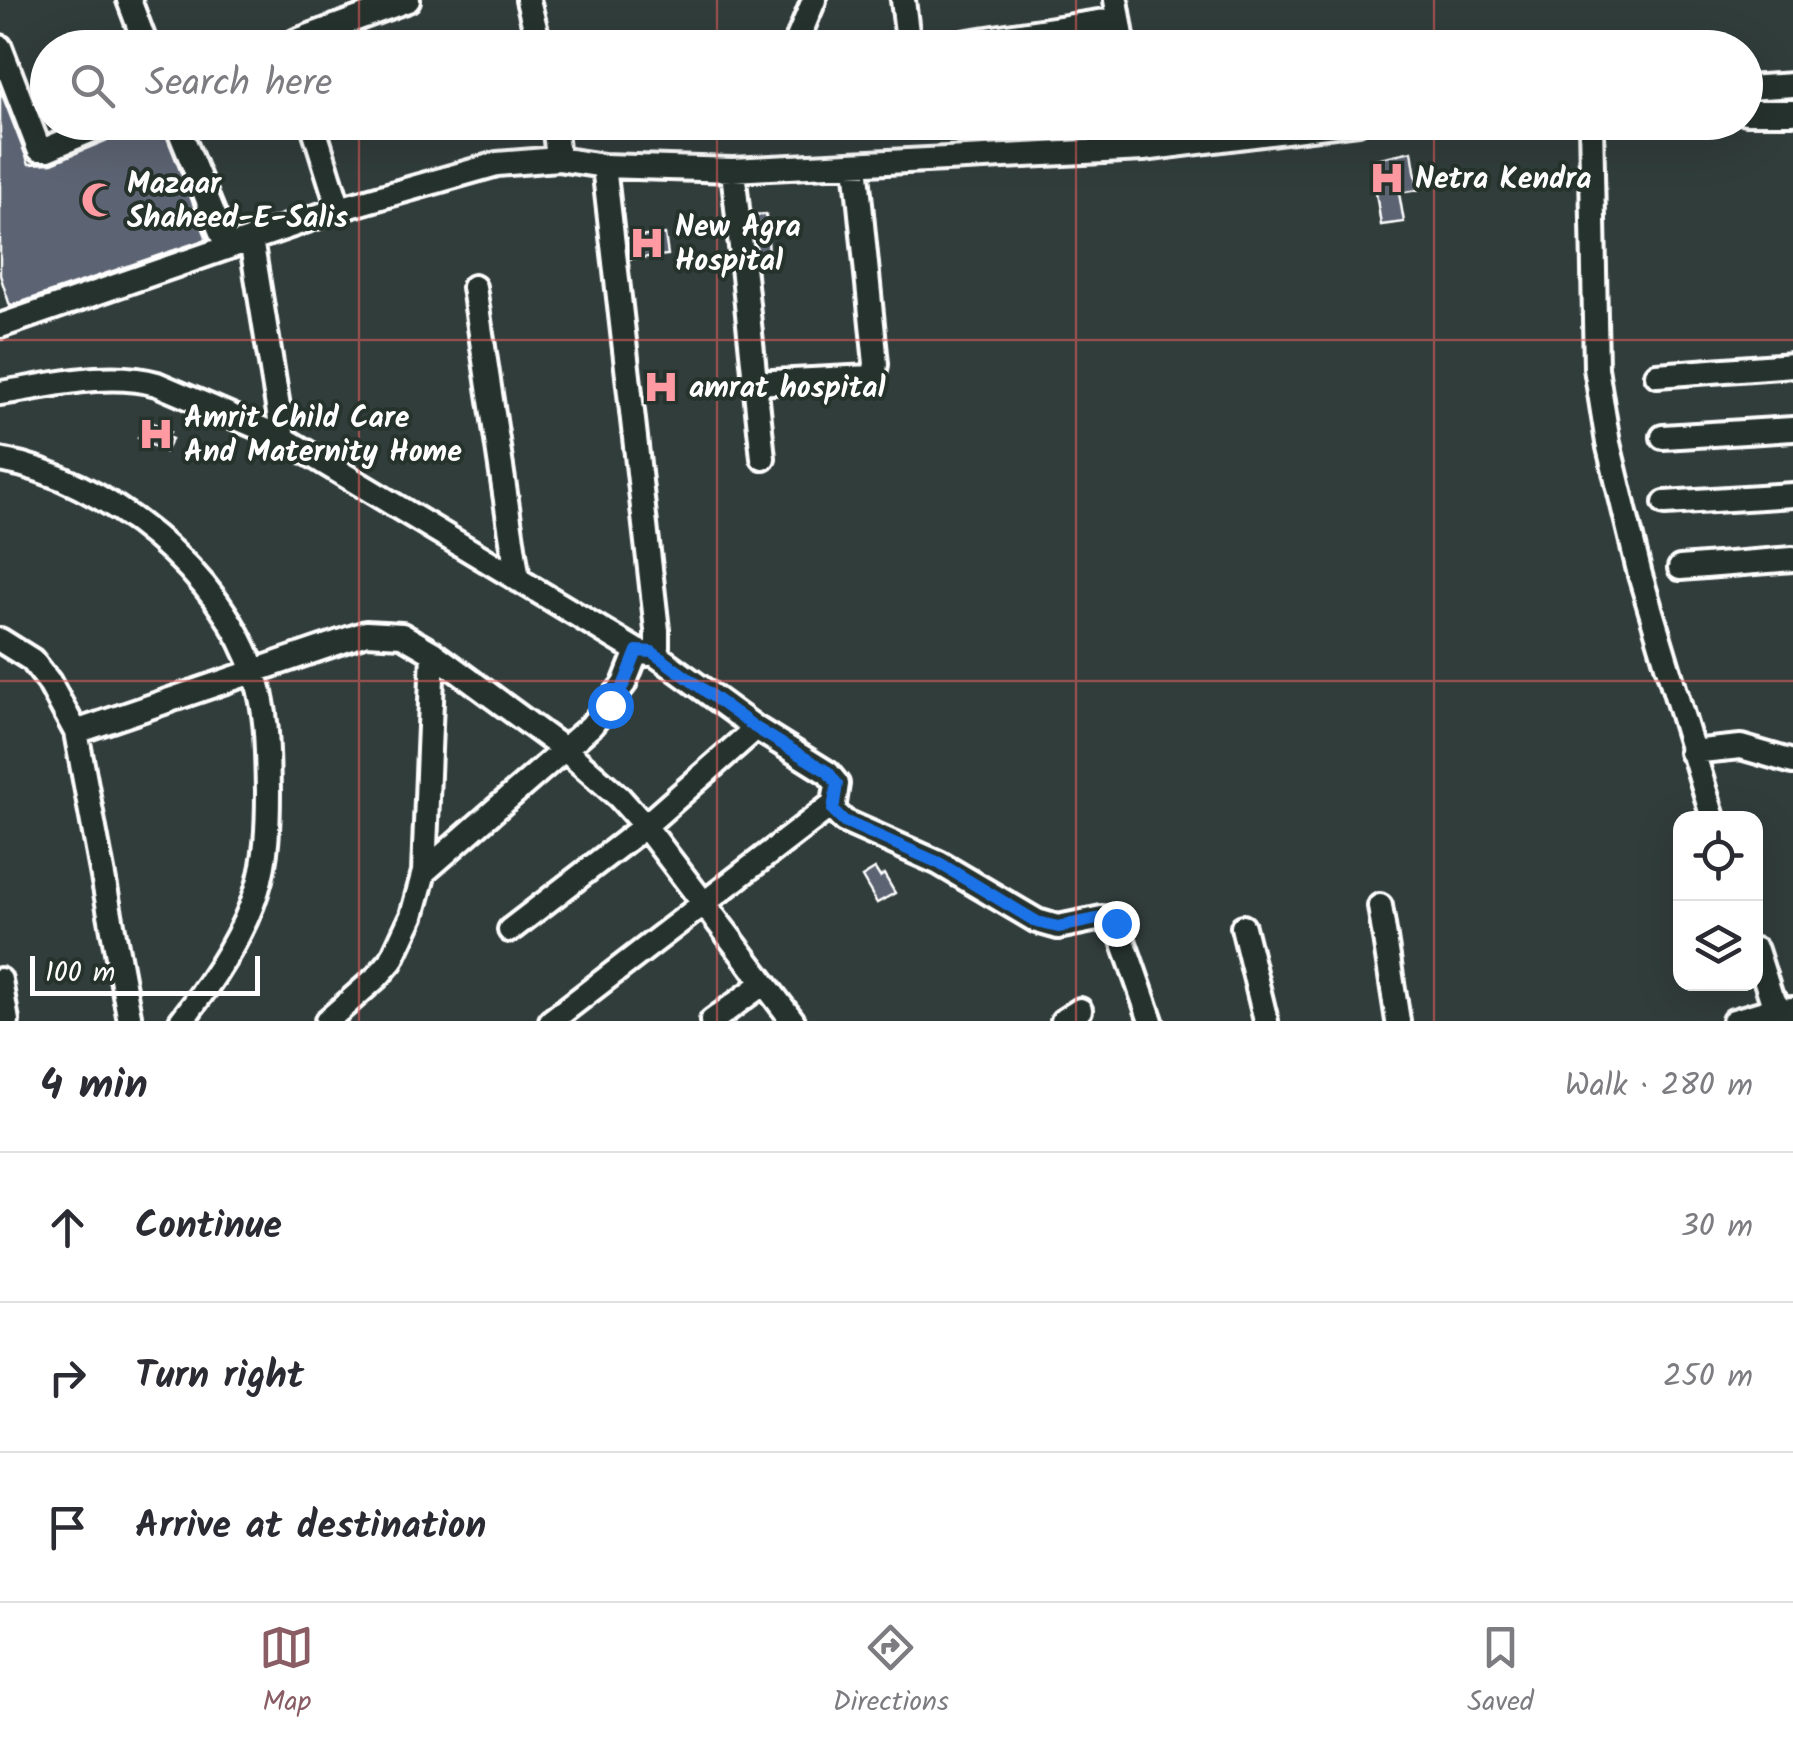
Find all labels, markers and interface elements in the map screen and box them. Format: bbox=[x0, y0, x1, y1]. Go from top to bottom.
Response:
search box bbox=[30, 30, 1763, 140]
text: Search here bbox=[145, 55, 332, 115]
icon: search bbox=[65, 58, 120, 113]
place label: Netra Kendra bbox=[1415, 156, 1591, 204]
hospital icon: Netra Kendra bbox=[1368, 159, 1406, 197]
place label: Mazaar Shaheed-E-Salis bbox=[127, 161, 348, 243]
mosque icon: Mazaar Shaheed-E-Salis bbox=[80, 181, 118, 219]
place label: New Agra Hospital bbox=[675, 204, 801, 286]
hospital icon: New Agra Hospital bbox=[628, 224, 666, 262]
place label: amrat hospital bbox=[689, 365, 885, 413]
hospital icon: amrat hospital bbox=[642, 368, 680, 406]
place label: Amrit Child Care And Maternity Home bbox=[184, 395, 462, 477]
hospital icon: Amrit Child Care And Maternity Home bbox=[137, 415, 175, 453]
route start bbox=[588, 683, 634, 729]
map controls bbox=[1673, 811, 1763, 991]
button: locate bbox=[1673, 811, 1763, 901]
route end bbox=[1094, 901, 1140, 947]
button: layers bbox=[1673, 901, 1763, 991]
scale bar bbox=[30, 951, 260, 996]
text: 100 m bbox=[45, 951, 115, 996]
text: 4 min bbox=[40, 1053, 148, 1120]
text: Walk · 280 m bbox=[1565, 1061, 1753, 1112]
text: Continue bbox=[135, 1197, 282, 1257]
icon: ahead bbox=[40, 1200, 95, 1255]
text: 30 m bbox=[1680, 1202, 1753, 1253]
text: Turn right bbox=[135, 1347, 304, 1407]
icon: right bbox=[40, 1350, 95, 1405]
text: 250 m bbox=[1663, 1352, 1753, 1403]
text: Arrive at destination bbox=[135, 1497, 486, 1557]
icon: arrive bbox=[40, 1500, 95, 1555]
tab: Map bbox=[259, 1620, 314, 1725]
tab: Directions bbox=[833, 1620, 949, 1725]
tab: Saved bbox=[1467, 1620, 1534, 1725]

